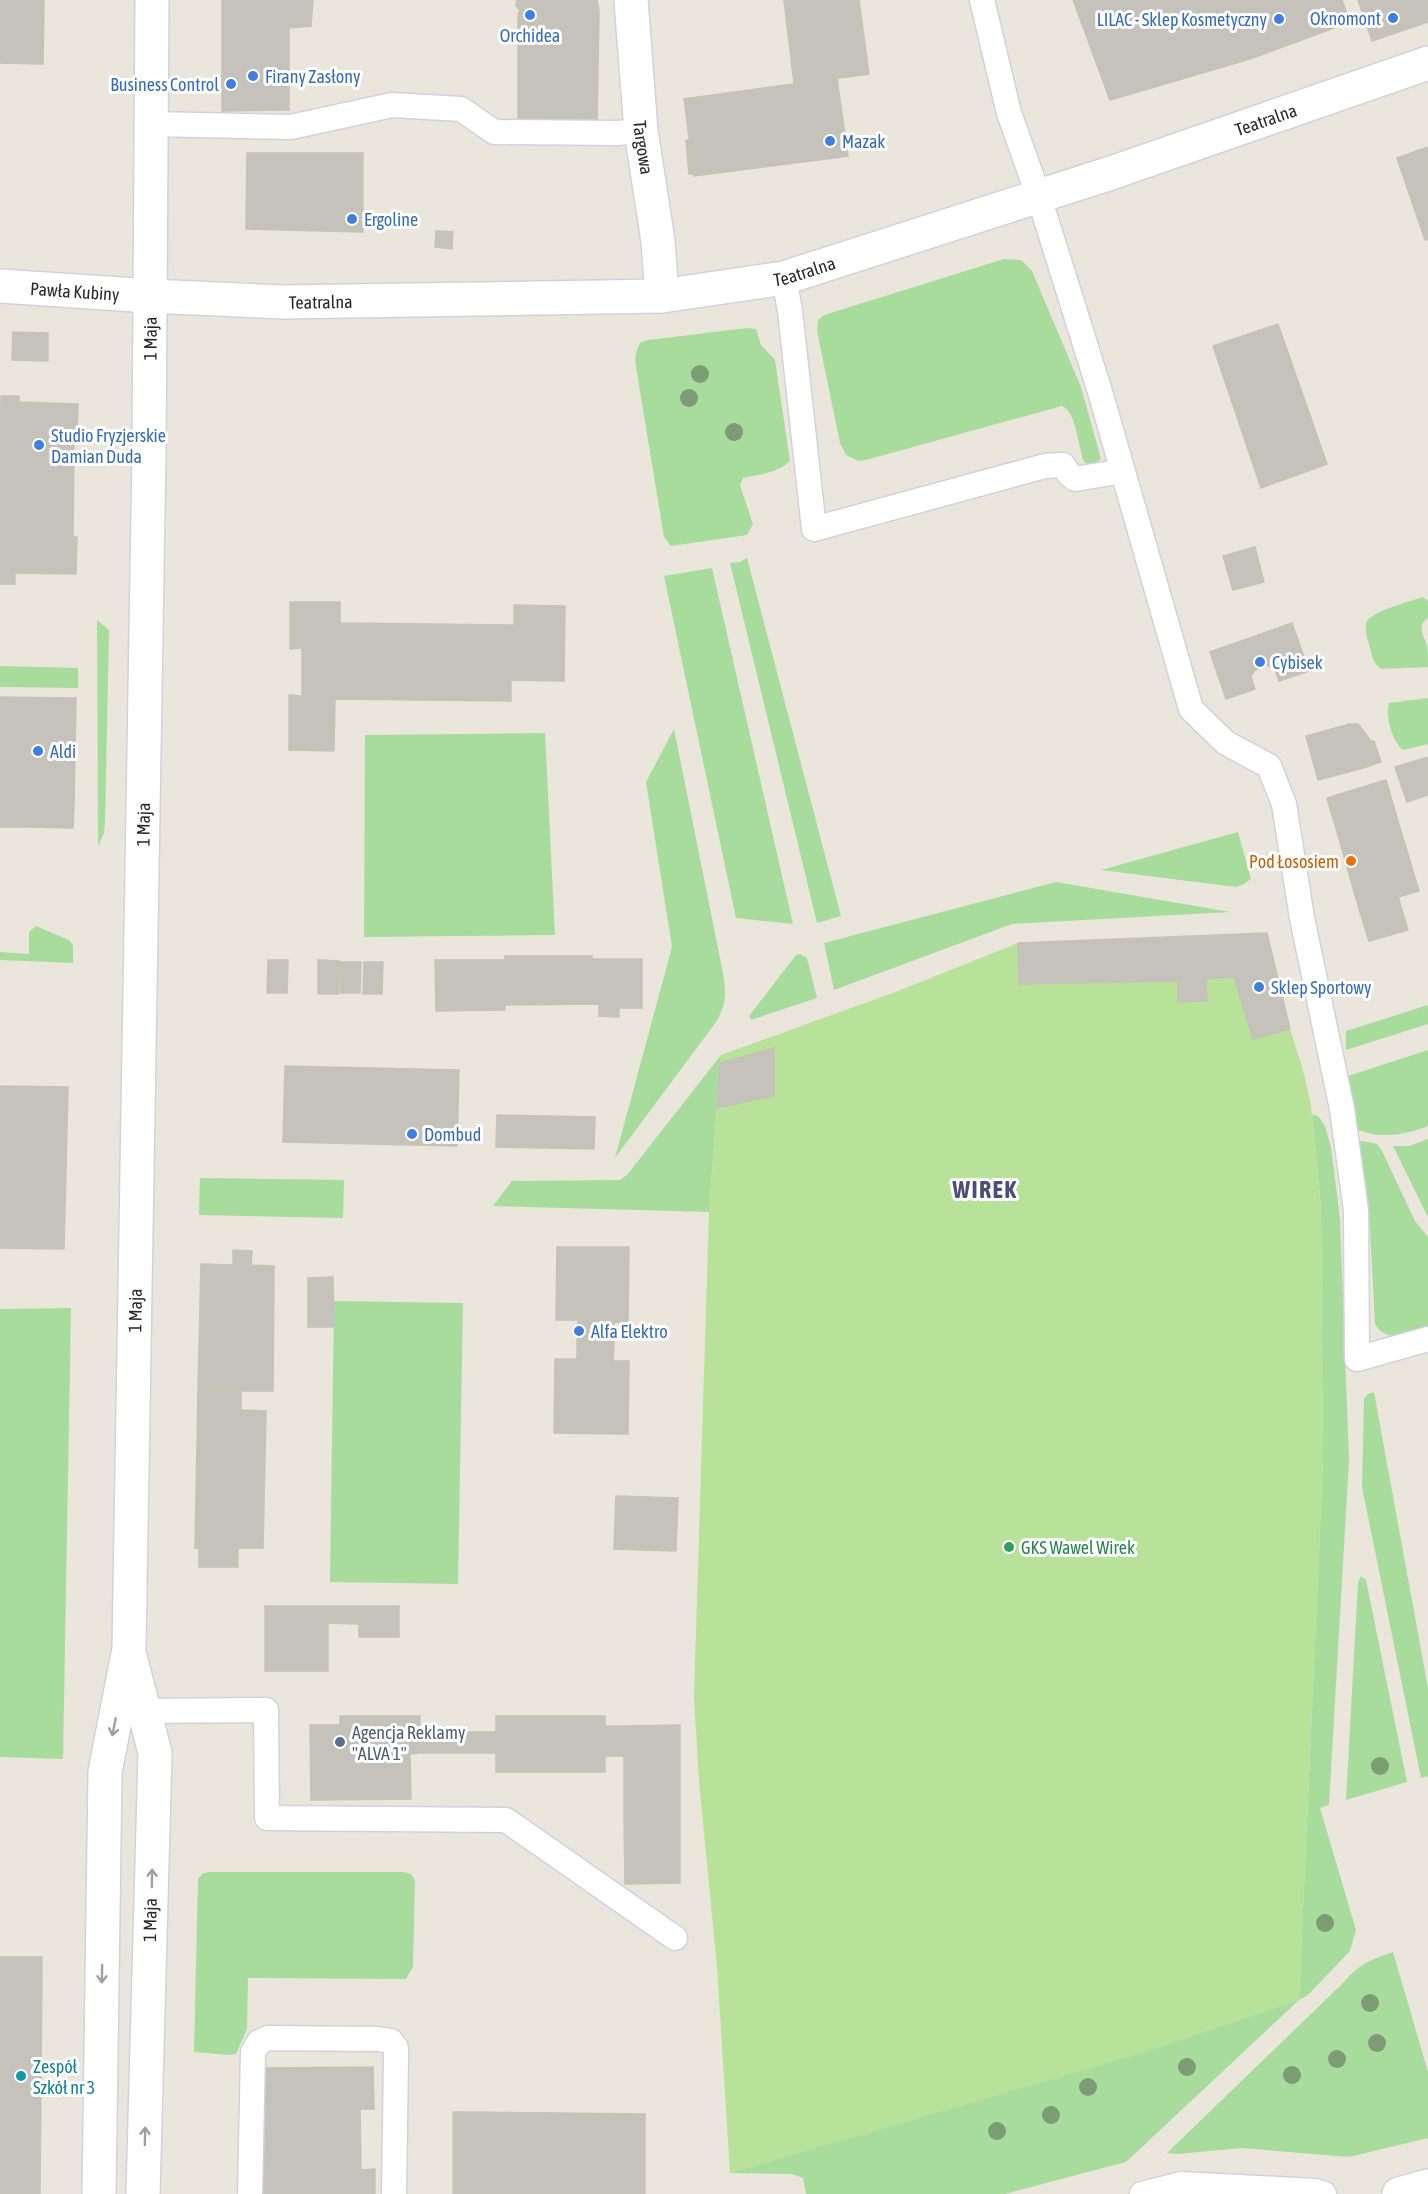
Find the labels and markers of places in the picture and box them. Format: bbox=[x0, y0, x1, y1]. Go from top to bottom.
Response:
marker: Orchidea bbox=[523, 8, 537, 22]
place label: Oknomont bbox=[1310, 8, 1381, 29]
place label: LILAC - Sklep Kosmetyczny bbox=[1097, 9, 1267, 30]
marker: Oknomont bbox=[1386, 11, 1400, 25]
marker: LILAC - Sklep Kosmetyczny bbox=[1272, 12, 1286, 26]
place label: Orchidea bbox=[500, 25, 560, 46]
place label: Firany Zasłony bbox=[265, 66, 360, 87]
marker: Firany Zasłony bbox=[246, 69, 260, 83]
place label: Business Control bbox=[110, 74, 219, 95]
marker: Business Control bbox=[224, 77, 238, 91]
place label: Mazak bbox=[842, 131, 885, 152]
marker: Mazak bbox=[823, 134, 837, 148]
place label: Ergoline bbox=[364, 209, 418, 230]
marker: Ergoline bbox=[345, 212, 359, 226]
place label: Studio Fryzjerskie Damian Duda bbox=[51, 425, 166, 467]
marker: Studio Fryzjerskie Damian Duda bbox=[32, 438, 46, 452]
place label: Cybisek bbox=[1272, 652, 1323, 673]
marker: Cybisek bbox=[1253, 655, 1267, 669]
place label: Aldi bbox=[50, 741, 76, 762]
marker: Aldi bbox=[31, 744, 45, 758]
place label: Pod Łososiem bbox=[1249, 851, 1339, 872]
marker: Pod Łososiem bbox=[1344, 854, 1358, 868]
place label: Sklep Sportowy bbox=[1271, 977, 1371, 998]
marker: Sklep Sportowy bbox=[1252, 980, 1266, 994]
place label: Dombud bbox=[424, 1124, 481, 1145]
marker: Dombud bbox=[405, 1127, 419, 1141]
place label: Alfa Elektro bbox=[591, 1321, 668, 1342]
marker: Alfa Elektro bbox=[572, 1324, 586, 1338]
place label: GKS Wawel Wirek bbox=[1021, 1537, 1135, 1558]
marker: GKS Wawel Wirek bbox=[1002, 1540, 1016, 1554]
place label: Agencja Reklamy "ALVA 1" bbox=[352, 1722, 465, 1764]
marker: Agencja Reklamy "ALVA 1" bbox=[333, 1735, 347, 1749]
place label: Zespół Szkół nr 3 bbox=[33, 2056, 95, 2098]
marker: Zespół Szkół nr 3 bbox=[14, 2069, 28, 2083]

